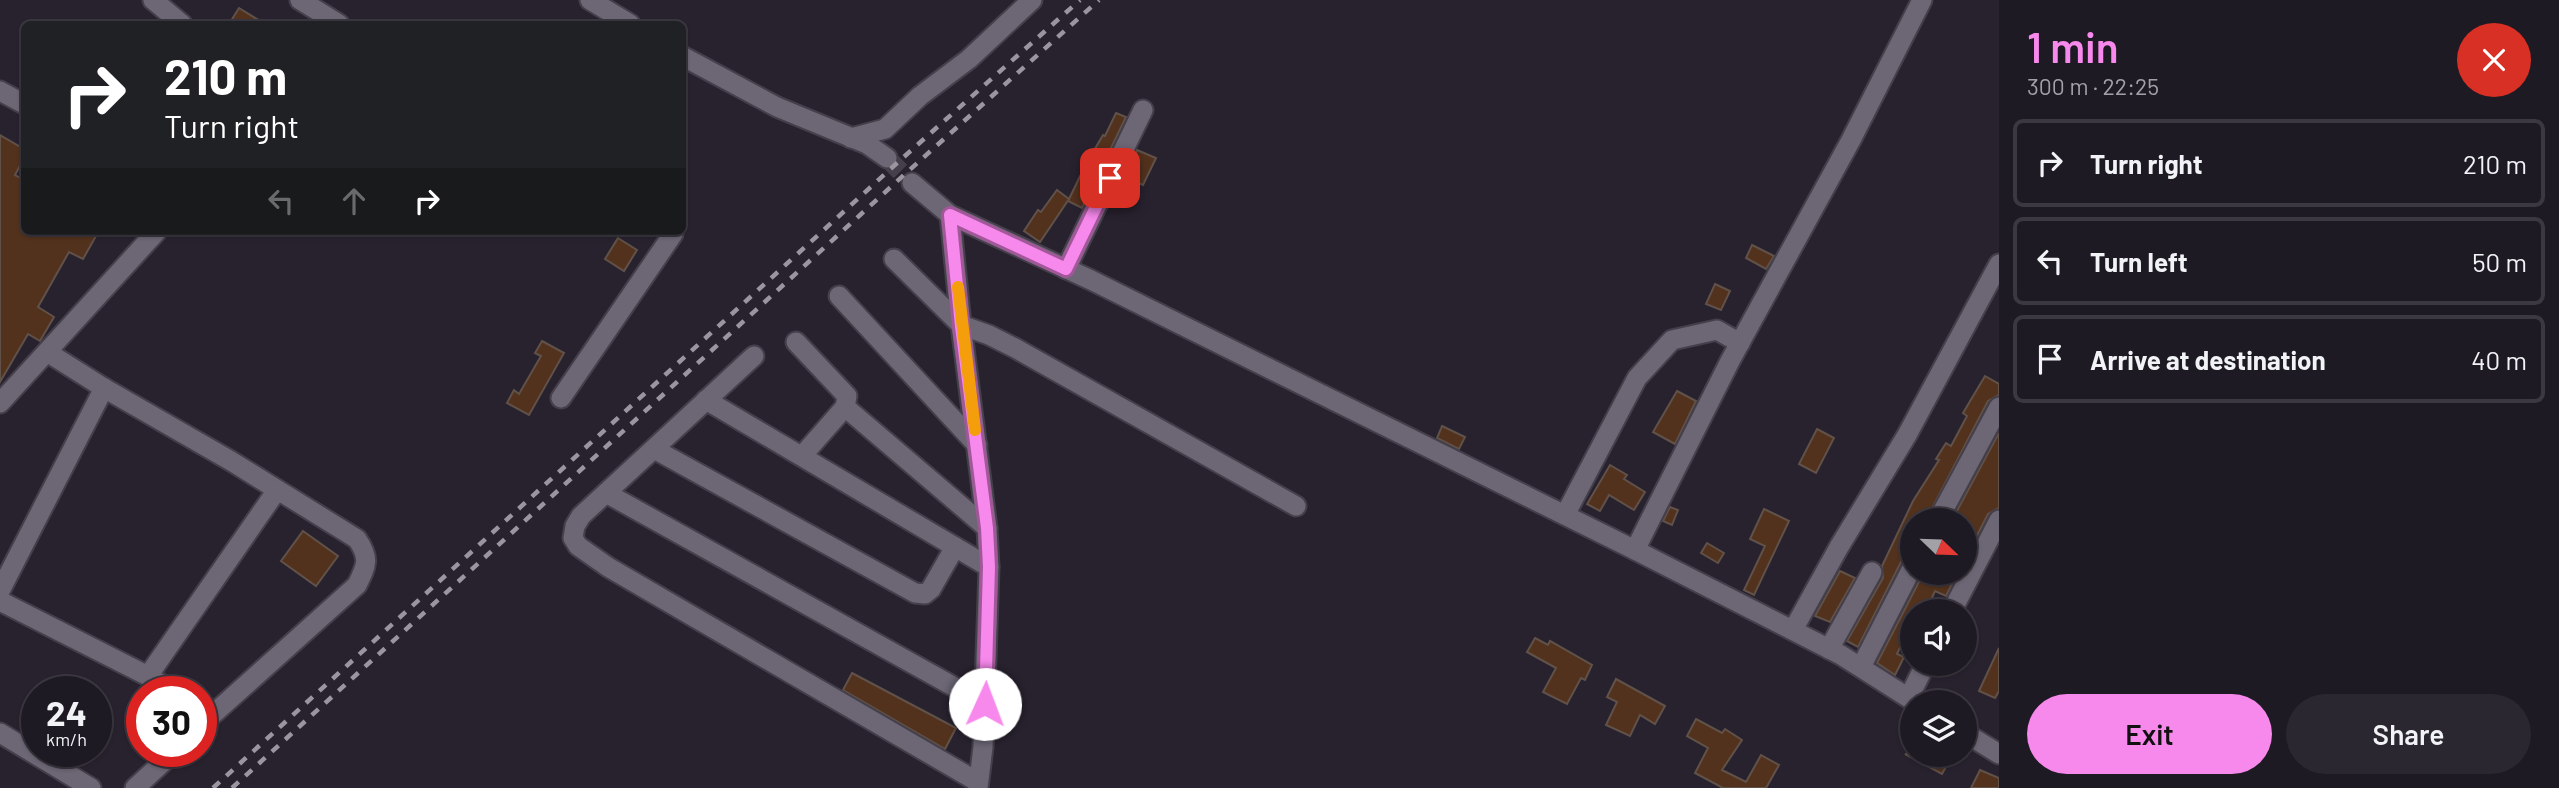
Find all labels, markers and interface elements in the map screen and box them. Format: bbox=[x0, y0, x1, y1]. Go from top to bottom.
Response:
text: 1 min bbox=[2027, 21, 2119, 71]
button: close bbox=[2457, 23, 2531, 97]
text: 210 m bbox=[164, 46, 287, 105]
icon: right bbox=[49, 49, 140, 140]
text: 300 m · 22:25 bbox=[2027, 72, 2159, 100]
text: Turn right bbox=[164, 106, 299, 144]
icon: right bbox=[2031, 144, 2069, 182]
pin bbox=[1080, 148, 1140, 208]
text: Turn right bbox=[2090, 148, 2203, 179]
text: 210 m bbox=[2463, 148, 2527, 179]
icon: arrive bbox=[1091, 159, 1129, 197]
icon: left bbox=[262, 182, 300, 220]
icon: ahead bbox=[335, 182, 373, 220]
icon: right bbox=[408, 182, 446, 220]
icon: left bbox=[2031, 242, 2069, 280]
text: Turn left bbox=[2090, 246, 2188, 277]
text: 50 m bbox=[2472, 246, 2527, 277]
icon: arrive bbox=[2031, 340, 2069, 378]
text: Arrive at destination bbox=[2090, 344, 2326, 375]
text: 40 m bbox=[2471, 344, 2527, 375]
north arrow bbox=[1900, 508, 1978, 584]
map controls bbox=[1900, 508, 1977, 767]
button: sound bbox=[1900, 599, 1977, 676]
position arrow bbox=[948, 667, 1022, 741]
speed limit sign: 30 bbox=[126, 676, 217, 767]
button: layers bbox=[1900, 690, 1977, 767]
text: 24 bbox=[46, 691, 87, 733]
button: Exit bbox=[2027, 694, 2272, 774]
button: Share bbox=[2286, 694, 2531, 774]
text: km/h bbox=[46, 728, 87, 750]

